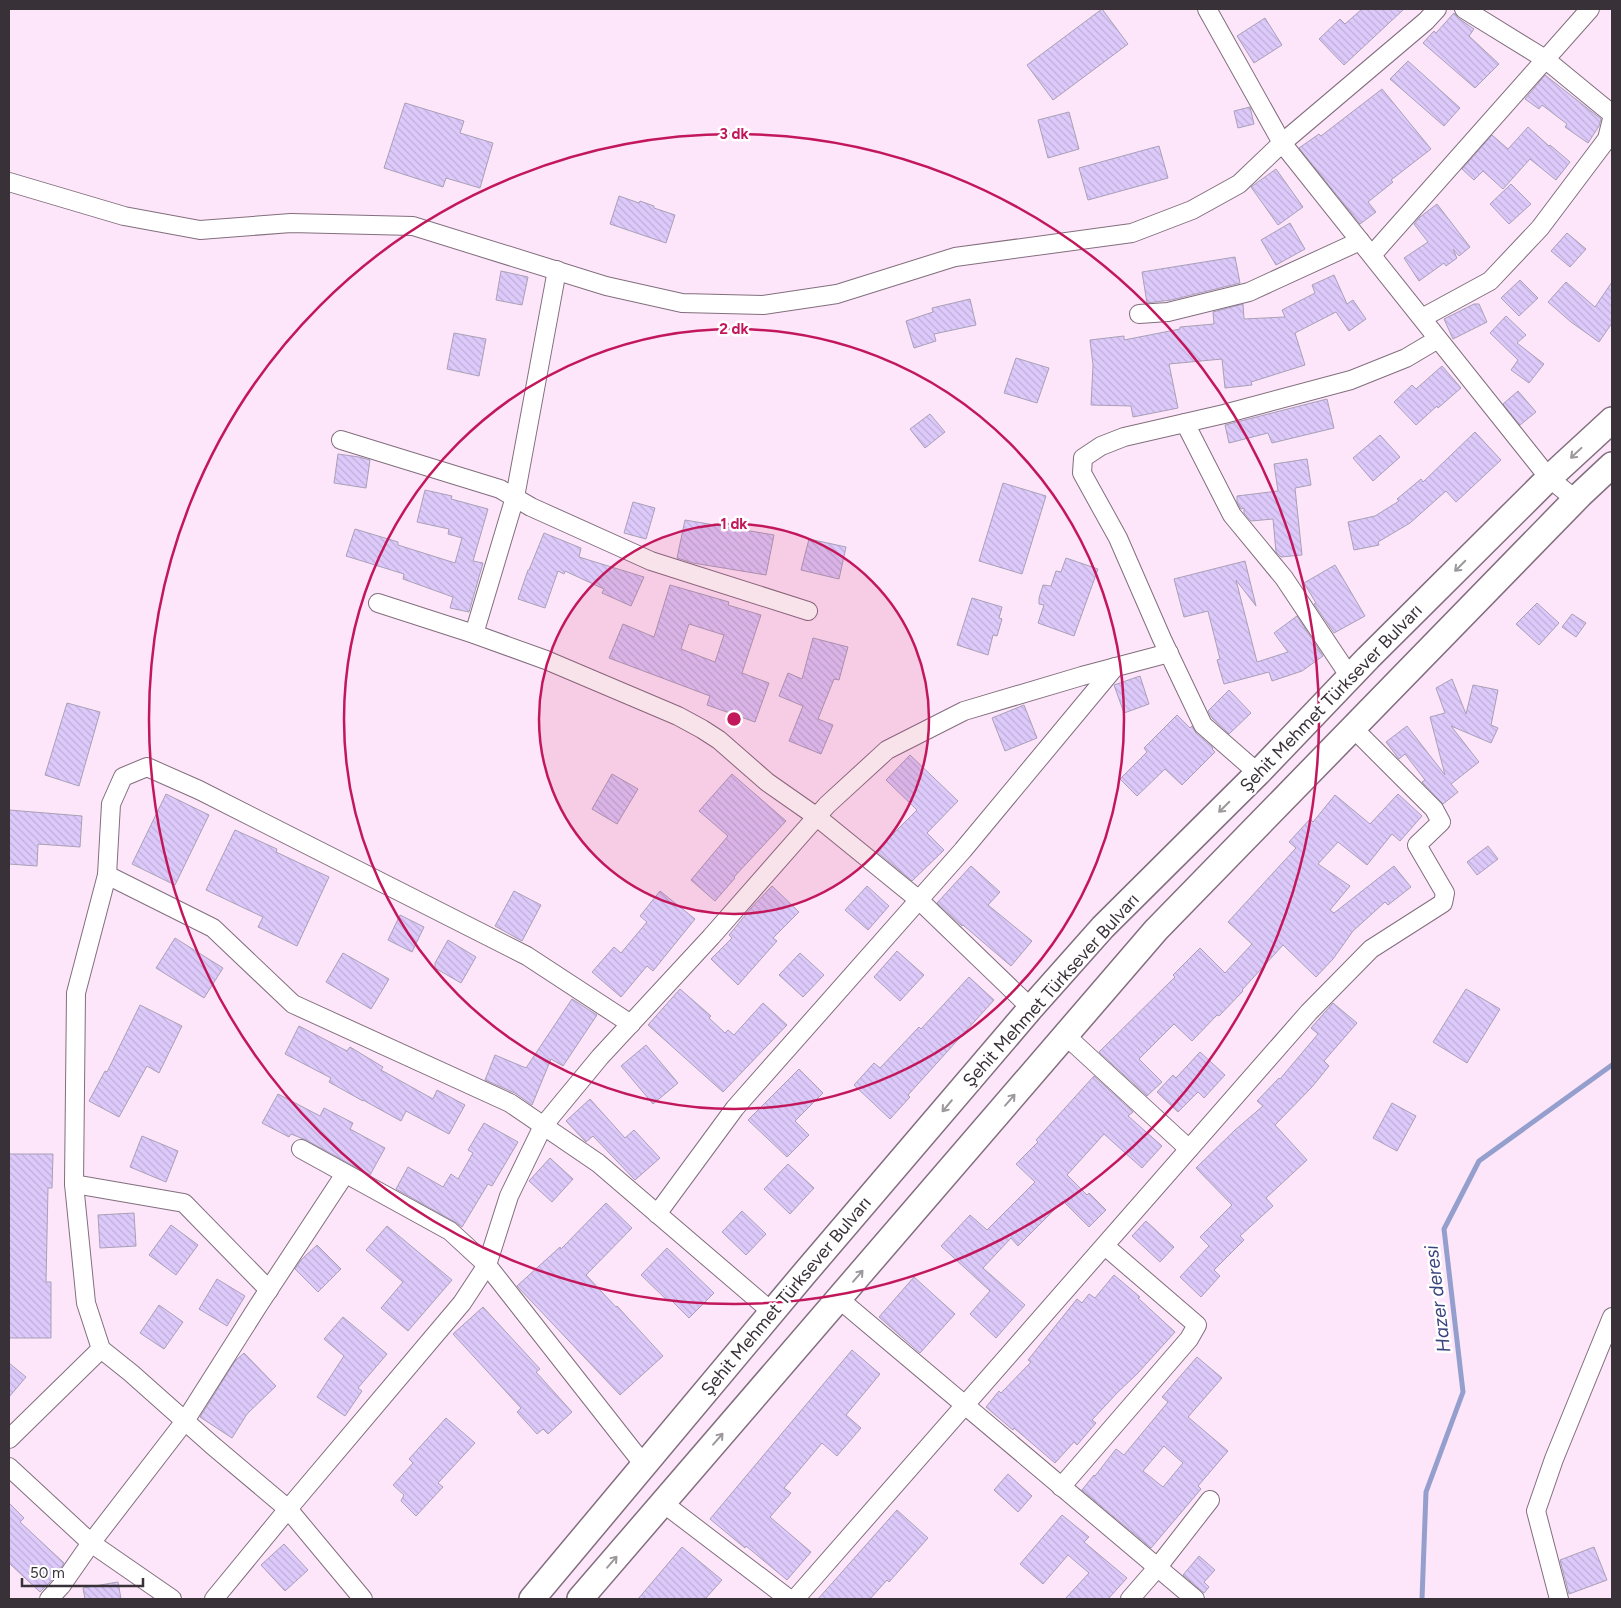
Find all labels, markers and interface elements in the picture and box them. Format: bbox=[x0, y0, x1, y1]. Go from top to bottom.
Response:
text: 3 dk bbox=[720, 125, 748, 143]
text: 2 dk bbox=[719, 320, 749, 338]
one-way arrow bbox=[1570, 447, 1583, 459]
text: 1 dk bbox=[721, 515, 747, 533]
one-way arrow bbox=[1454, 560, 1466, 573]
street label: Şehit Mehmet Türksever Bulvarı bbox=[1235, 599, 1427, 797]
centre of rings bbox=[725, 710, 743, 728]
one-way arrow bbox=[1218, 801, 1230, 813]
street label: Şehit Mehmet Türksever Bulvarı bbox=[958, 889, 1144, 1091]
one-way arrow bbox=[1004, 1093, 1016, 1106]
one-way arrow bbox=[942, 1100, 953, 1113]
street label: Şehit Mehmet Türksever Bulvarı bbox=[696, 1192, 876, 1400]
water label: Hazer deresi bbox=[1419, 1243, 1455, 1354]
one-way arrow bbox=[853, 1270, 864, 1283]
one-way arrow bbox=[712, 1433, 723, 1446]
scale bar bbox=[22, 1556, 144, 1588]
one-way arrow bbox=[607, 1556, 618, 1569]
text: 50 m bbox=[30, 1564, 65, 1582]

